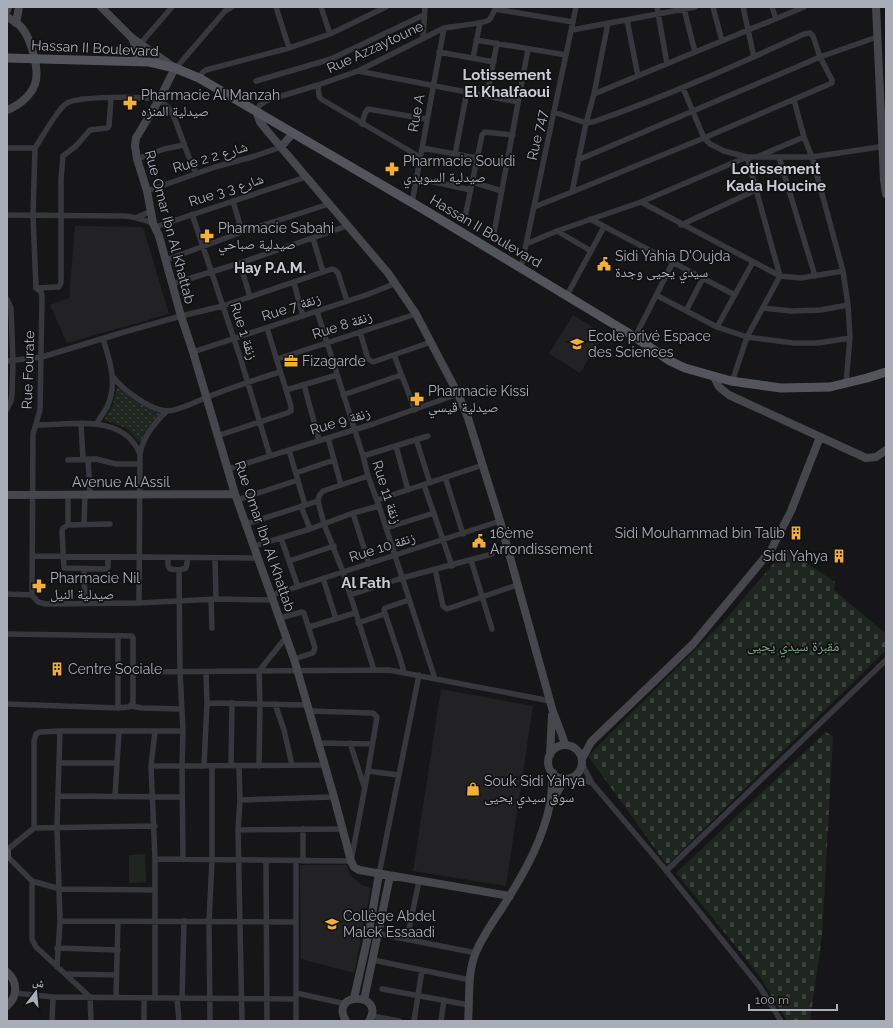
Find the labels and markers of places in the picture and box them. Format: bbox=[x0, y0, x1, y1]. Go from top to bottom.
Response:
place label: Pharmacie Al Manzah صيدلية المنزه bbox=[141, 87, 280, 120]
pharmacy icon: Pharmacie Al Manzah صيدلية المنزه bbox=[122, 95, 138, 111]
place label: Pharmacie Souidi صيدلية السويدي bbox=[403, 153, 515, 189]
pharmacy icon: Pharmacie Souidi صيدلية السويدي bbox=[384, 161, 400, 177]
place label: Pharmacie Sabahi صيدلية صباحي bbox=[218, 220, 334, 256]
pharmacy icon: Pharmacie Sabahi صيدلية صباحي bbox=[199, 228, 215, 244]
place label: Sidi Yahia D'Oujda سيدي يحيى وجدة bbox=[615, 248, 730, 284]
public building icon: Sidi Yahia D'Oujda سيدي يحيى وجدة bbox=[596, 256, 612, 272]
place label: Ecole privé Espace des Sciences bbox=[588, 328, 711, 360]
school or university icon: Ecole privé Espace des Sciences bbox=[569, 336, 585, 352]
office icon: Fizagarde bbox=[283, 353, 299, 369]
place label: Fizagarde bbox=[302, 353, 366, 369]
place label: Pharmacie Kissi صيدلية قيسي bbox=[428, 383, 529, 419]
pharmacy icon: Pharmacie Kissi صيدلية قيسي bbox=[409, 391, 425, 407]
place label: 16ème Arrondissement bbox=[490, 525, 593, 557]
place label: Sidi Mouhammad bin Talib bbox=[615, 525, 785, 541]
building icon: Sidi Mouhammad bin Talib bbox=[788, 525, 804, 541]
public building icon: 16ème Arrondissement bbox=[471, 533, 487, 549]
place label: Sidi Yahya bbox=[763, 548, 828, 564]
building icon: Sidi Yahya bbox=[831, 548, 847, 564]
place label: Pharmacie Nil صيدلية النيل bbox=[50, 570, 140, 603]
pharmacy icon: Pharmacie Nil صيدلية النيل bbox=[31, 578, 47, 594]
building icon: Centre Sociale bbox=[49, 661, 65, 677]
place label: Centre Sociale bbox=[68, 661, 162, 677]
place label: Souk Sidi Yahya سوق سيدي يحيى bbox=[484, 773, 585, 809]
shop icon: Souk Sidi Yahya سوق سيدي يحيى bbox=[465, 781, 481, 797]
place label: Collège Abdel Malek Essaadi bbox=[343, 908, 436, 940]
school or university icon: Collège Abdel Malek Essaadi bbox=[324, 916, 340, 932]

